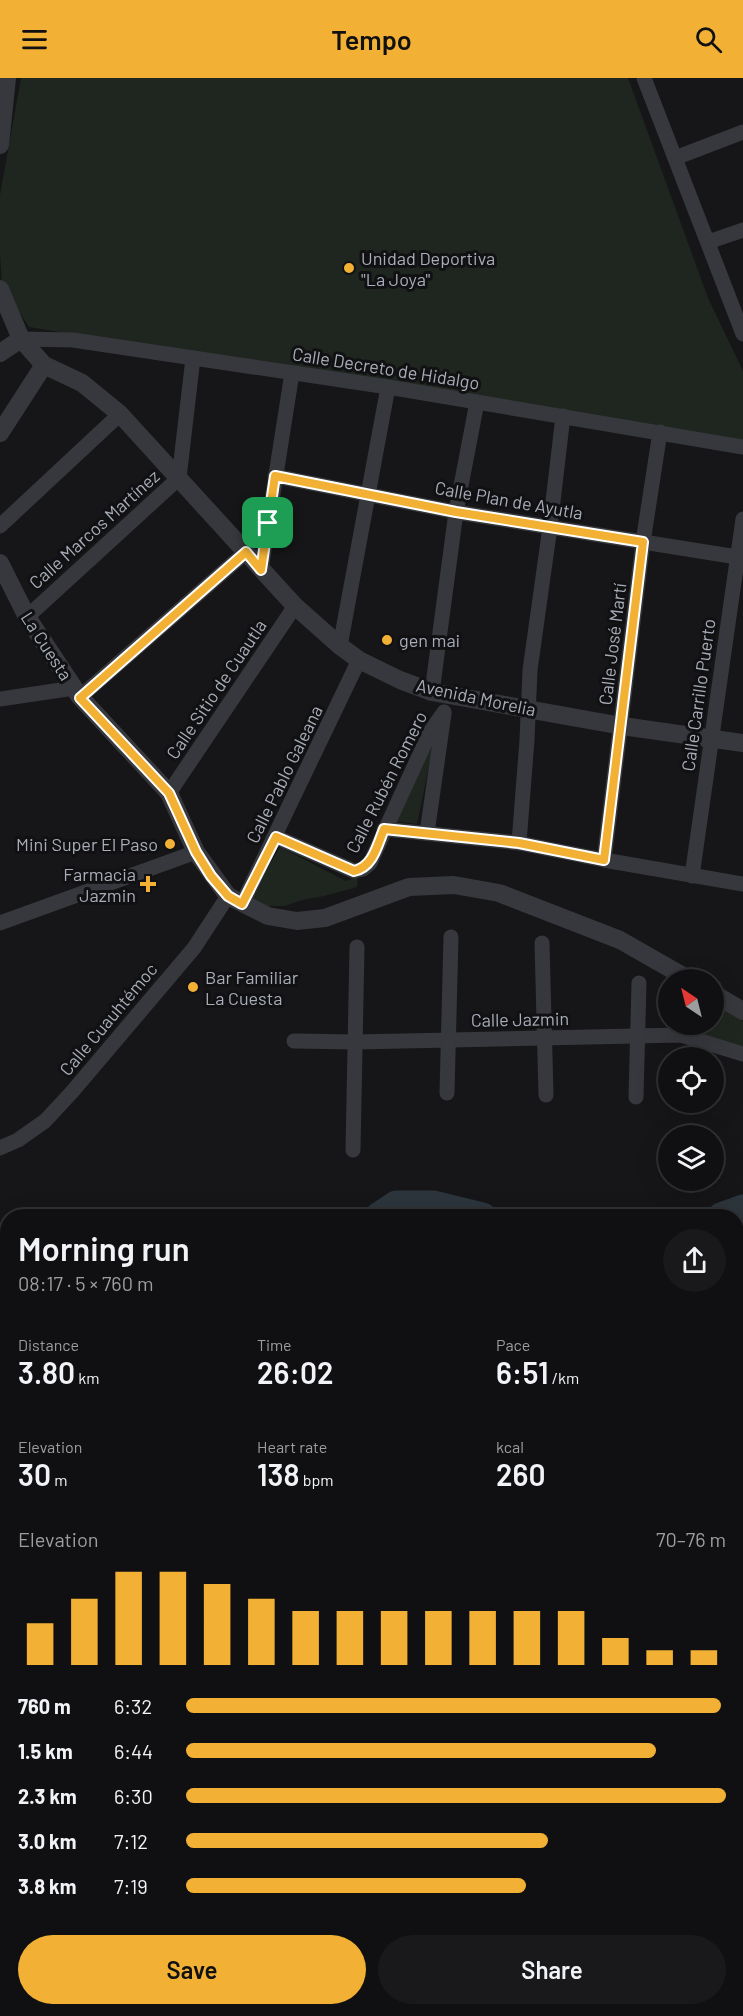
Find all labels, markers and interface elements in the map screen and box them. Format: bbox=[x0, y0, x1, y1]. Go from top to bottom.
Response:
icon: menu bbox=[18, 23, 51, 56]
text: Tempo bbox=[331, 23, 412, 55]
icon: search bbox=[692, 23, 725, 56]
place label: Unidad Deportiva "La Joya" bbox=[361, 247, 495, 290]
marker: Unidad Deportiva "La Joya" bbox=[342, 261, 356, 275]
street label: Calle Decreto de Hidalgo bbox=[291, 342, 481, 394]
street label: Calle Marcos Martínez bbox=[24, 465, 164, 593]
street label: Calle Plan de Ayutla bbox=[433, 476, 585, 524]
pin bbox=[242, 497, 293, 548]
icon: arrive bbox=[251, 506, 284, 539]
street label: Calle José Martí bbox=[594, 582, 630, 706]
street label: La Cuesta bbox=[17, 608, 77, 684]
street label: Calle Sitio de Cuautla bbox=[161, 615, 271, 763]
street label: Calle Carrillo Puerto bbox=[676, 617, 720, 773]
place label: gen mai bbox=[399, 629, 460, 651]
marker: gen mai bbox=[380, 633, 394, 647]
street label: Avenida Morelia bbox=[414, 674, 538, 720]
street label: Calle Pablo Galeana bbox=[241, 702, 327, 846]
street label: Calle Rubén Romero bbox=[341, 707, 431, 857]
place label: Mini Super El Paso bbox=[16, 833, 158, 855]
marker: Mini Super El Paso bbox=[163, 837, 177, 851]
place label: Farmacia Jazmin bbox=[63, 863, 136, 906]
marker: Farmacia Jazmin bbox=[141, 877, 155, 891]
street label: Calle Cuauhtémoc bbox=[54, 958, 162, 1080]
place label: Bar Familiar La Cuesta bbox=[205, 966, 299, 1009]
north arrow bbox=[658, 969, 724, 1035]
map controls bbox=[658, 969, 724, 1191]
marker: Bar Familiar La Cuesta bbox=[186, 980, 200, 994]
street label: Calle Jazmin bbox=[471, 1007, 569, 1031]
button: locate bbox=[658, 1047, 724, 1113]
button: layers bbox=[658, 1125, 724, 1191]
text: Morning run bbox=[18, 1228, 190, 1268]
button: share bbox=[663, 1229, 726, 1292]
text: 08:17 · 5 × 760 m bbox=[18, 1271, 153, 1295]
text: Distance bbox=[18, 1335, 79, 1354]
text: Time bbox=[257, 1335, 292, 1354]
text: Pace bbox=[496, 1335, 530, 1354]
text: 3.80 bbox=[18, 1354, 75, 1390]
text: 26:02 bbox=[257, 1354, 334, 1390]
text: 6:51 bbox=[496, 1354, 549, 1390]
text: km bbox=[75, 1368, 100, 1387]
text: /km bbox=[549, 1368, 579, 1387]
text: Elevation bbox=[18, 1437, 82, 1456]
text: Heart rate bbox=[257, 1437, 327, 1456]
text: kcal bbox=[496, 1437, 524, 1456]
text: 30 bbox=[18, 1456, 51, 1492]
text: 138 bbox=[257, 1456, 300, 1492]
text: 260 bbox=[496, 1456, 545, 1492]
text: m bbox=[51, 1470, 67, 1489]
text: bpm bbox=[300, 1470, 334, 1489]
text: Elevation bbox=[18, 1527, 99, 1551]
text: 70–76 m bbox=[656, 1527, 726, 1551]
text: 760 m bbox=[18, 1694, 71, 1718]
text: 6:32 bbox=[114, 1694, 152, 1718]
text: 1.5 km bbox=[18, 1739, 73, 1763]
text: 6:44 bbox=[114, 1739, 153, 1763]
text: 2.3 km bbox=[18, 1784, 77, 1808]
text: 6:30 bbox=[114, 1784, 153, 1808]
text: 3.0 km bbox=[18, 1829, 76, 1853]
text: 7:12 bbox=[114, 1829, 148, 1853]
text: 3.8 km bbox=[18, 1874, 76, 1898]
text: 7:19 bbox=[114, 1874, 148, 1898]
button: Save bbox=[18, 1935, 366, 2004]
button: Share bbox=[378, 1935, 726, 2004]

